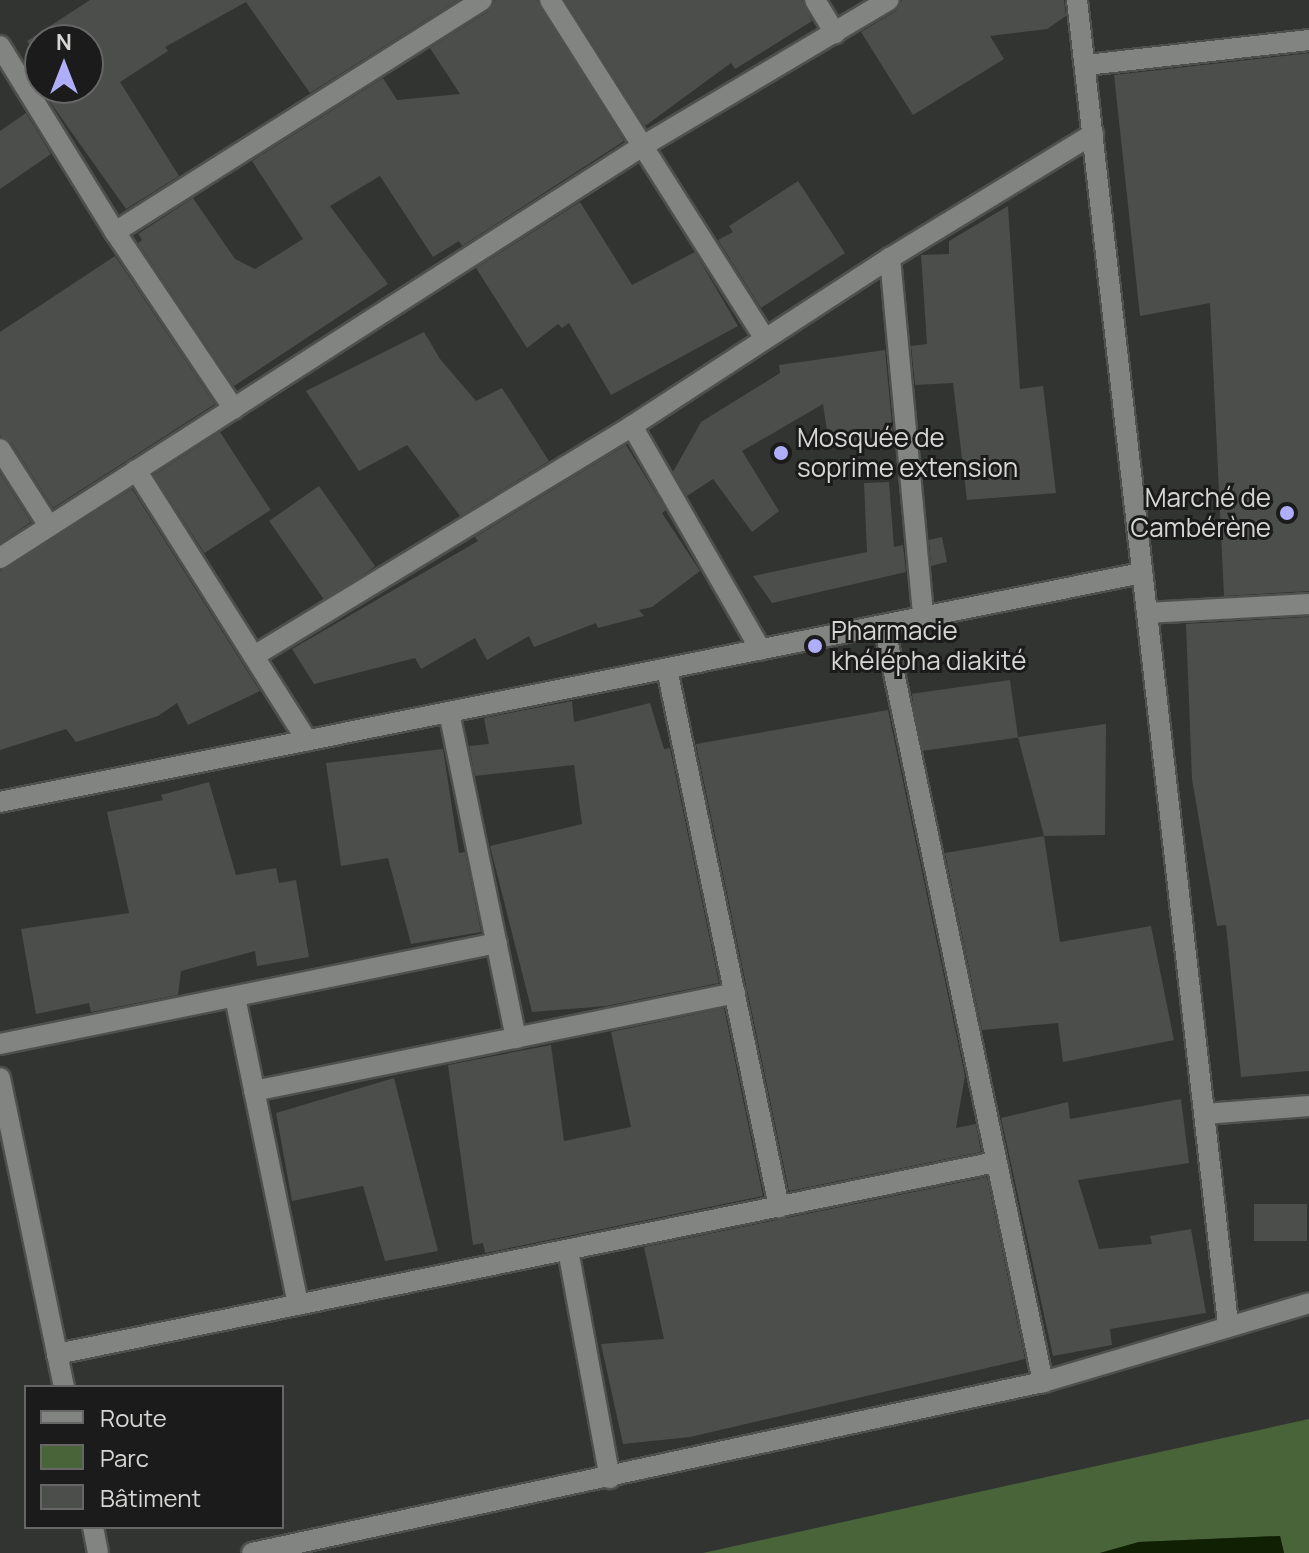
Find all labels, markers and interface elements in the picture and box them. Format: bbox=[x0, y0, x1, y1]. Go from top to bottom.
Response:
north arrow bbox=[24, 24, 104, 104]
text: N bbox=[56, 27, 72, 57]
place label: Mosquée de soprime extension bbox=[797, 422, 1018, 484]
marker: Mosquée de soprime extension bbox=[772, 444, 790, 462]
place label: Marché de Cambérène bbox=[1131, 482, 1271, 544]
marker: Marché de Cambérène bbox=[1278, 504, 1296, 522]
place label: Pharmacie khélépha diakité bbox=[831, 615, 1026, 676]
marker: Pharmacie khélépha diakité bbox=[806, 637, 824, 655]
legend bbox=[24, 1385, 284, 1529]
text: Route bbox=[100, 1401, 167, 1434]
text: Parc bbox=[100, 1441, 149, 1474]
text: Bâtiment bbox=[100, 1481, 201, 1514]

